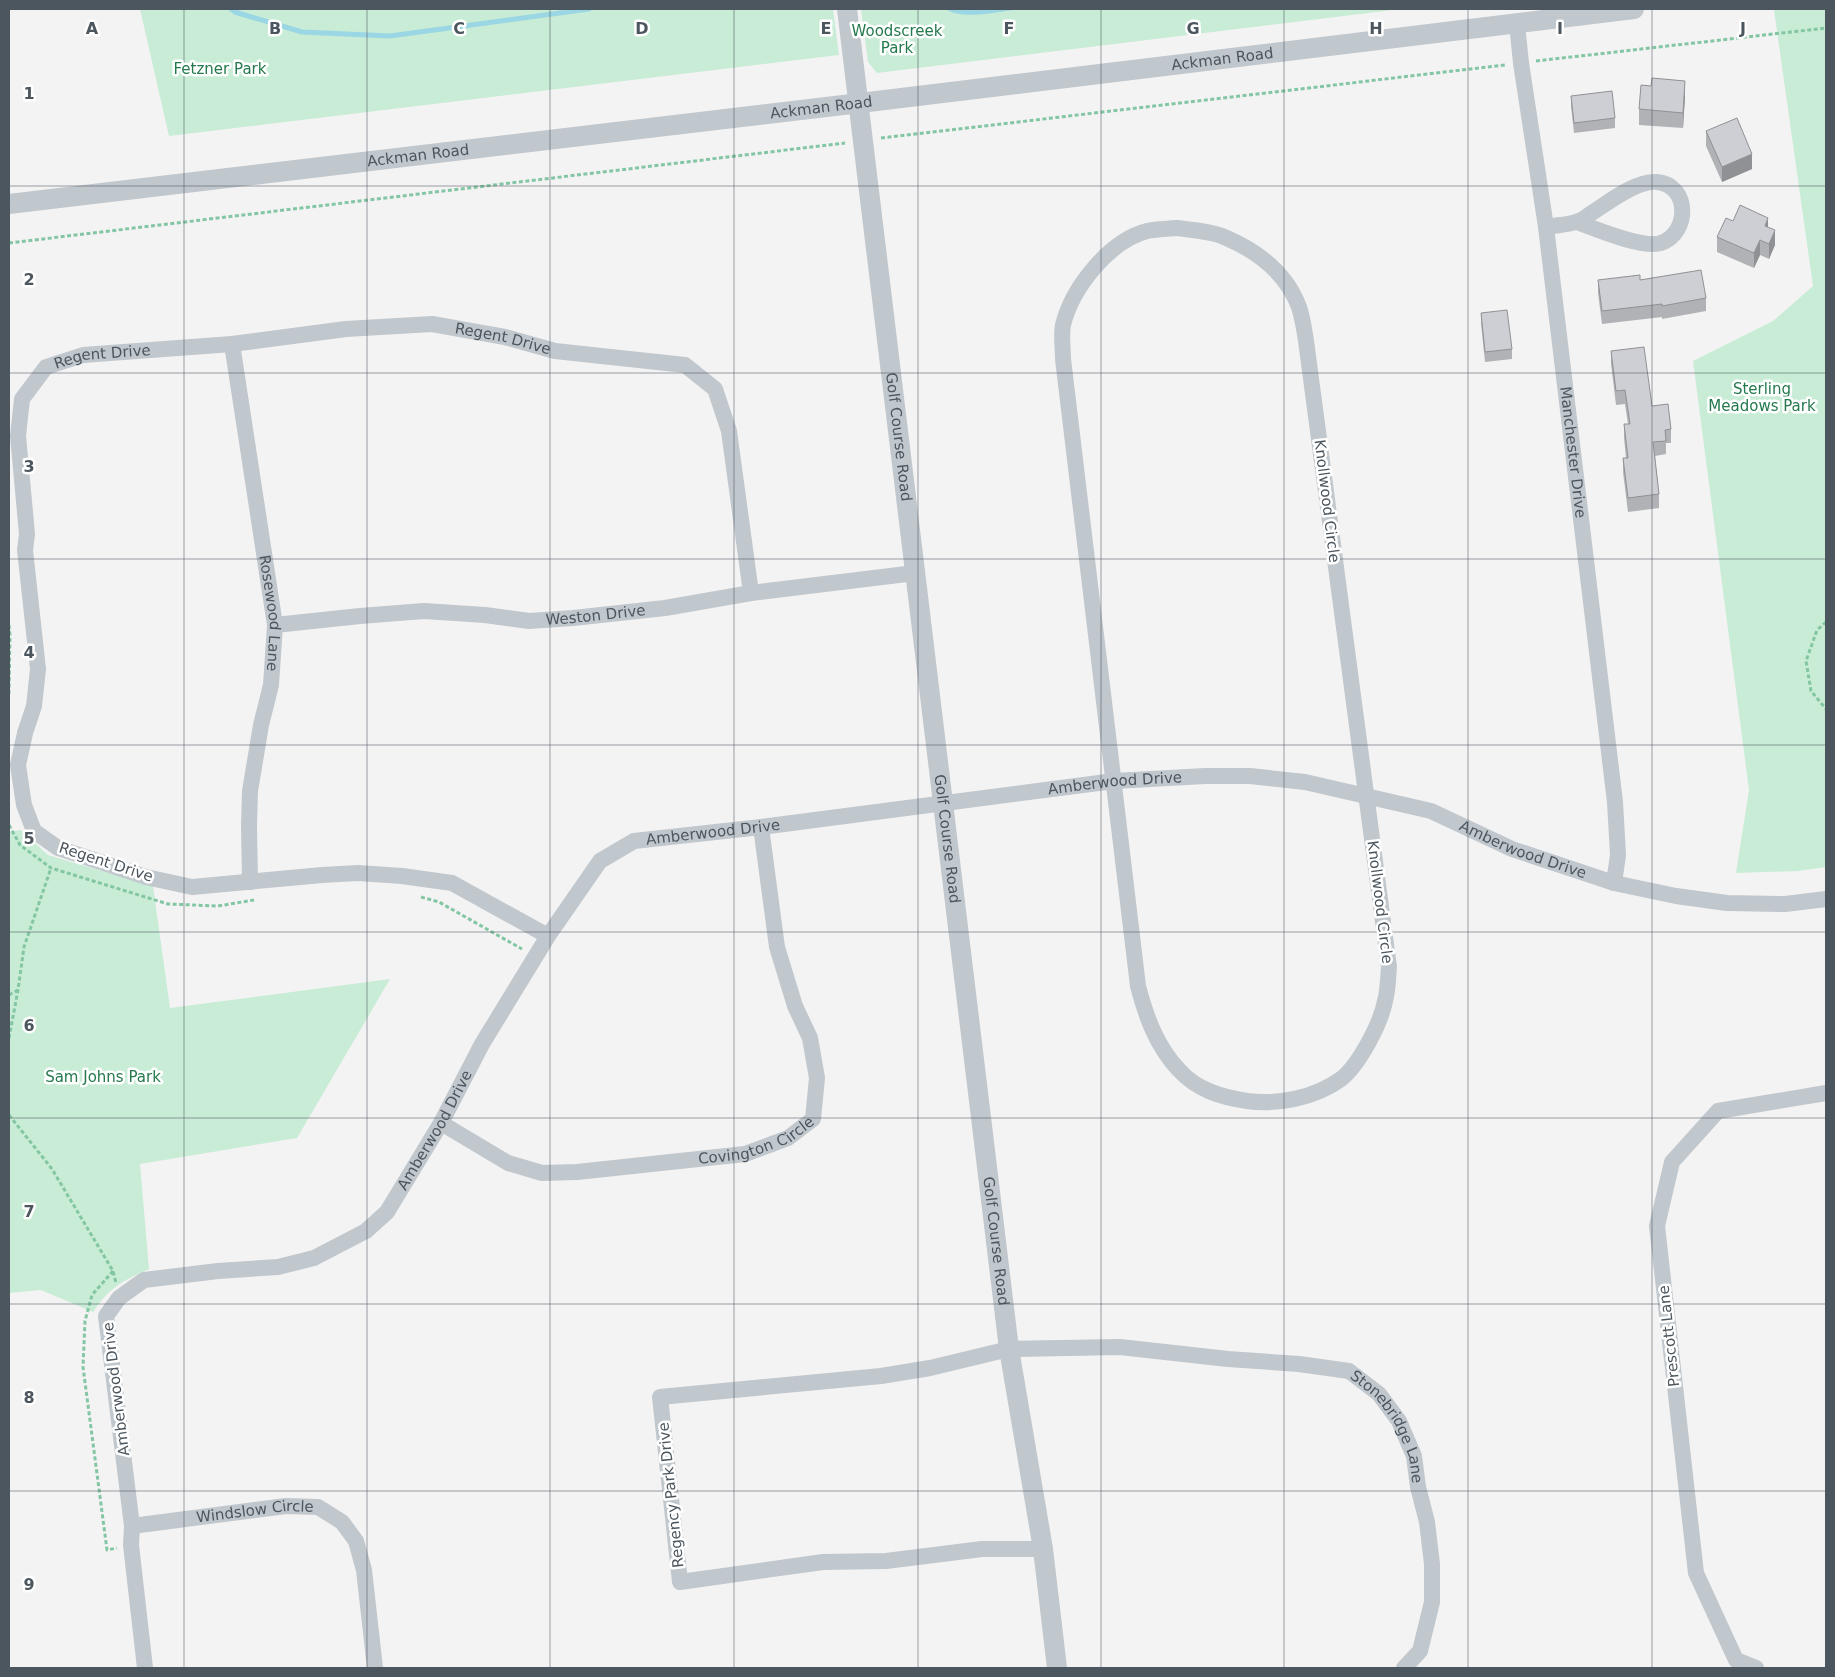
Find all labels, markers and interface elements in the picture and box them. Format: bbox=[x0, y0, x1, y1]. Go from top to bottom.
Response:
text: A bbox=[86, 19, 99, 38]
text: B bbox=[269, 19, 281, 38]
text: C bbox=[453, 19, 465, 38]
text: D bbox=[635, 19, 649, 38]
text: E bbox=[821, 19, 831, 38]
text: F bbox=[1004, 19, 1014, 38]
text: G bbox=[1186, 19, 1200, 38]
text: H bbox=[1369, 19, 1383, 38]
text: I bbox=[1557, 19, 1563, 38]
text: J bbox=[1739, 19, 1746, 38]
park label: Woodscreek Park bbox=[852, 22, 943, 57]
street label: Ackman Road bbox=[1170, 44, 1274, 74]
park label: Fetzner Park bbox=[174, 60, 267, 78]
text: 1 bbox=[23, 84, 35, 103]
street label: Ackman Road bbox=[769, 93, 873, 123]
street label: Ackman Road bbox=[366, 140, 470, 170]
text: 2 bbox=[23, 270, 35, 289]
street label: Regent Drive bbox=[453, 319, 553, 358]
street label: Regent Drive bbox=[52, 341, 151, 373]
street label: Golf Course Road bbox=[882, 371, 915, 502]
park label: Sterling Meadows Park bbox=[1708, 380, 1816, 415]
street label: Manchester Drive bbox=[1556, 385, 1590, 519]
street label: Knollwood Circle bbox=[1311, 438, 1343, 564]
text: 3 bbox=[23, 457, 35, 476]
street label: Rosewood Lane bbox=[255, 554, 284, 672]
street label: Weston Drive bbox=[545, 601, 646, 629]
text: 4 bbox=[23, 643, 35, 662]
street label: Amberwood Drive bbox=[1047, 768, 1183, 799]
street label: Golf Course Road bbox=[931, 773, 964, 905]
street label: Amberwood Drive bbox=[645, 816, 781, 849]
street label: Amberwood Drive bbox=[1457, 817, 1589, 882]
text: 5 bbox=[23, 829, 35, 848]
street label: Regent Drive bbox=[57, 838, 155, 886]
street label: Knollwood Circle bbox=[1364, 839, 1396, 965]
text: 6 bbox=[23, 1016, 35, 1035]
street label: Amberwood Drive bbox=[394, 1067, 476, 1193]
park label: Sam Johns Park bbox=[45, 1068, 161, 1086]
street label: Covington Circle bbox=[697, 1112, 818, 1168]
street label: Golf Course Road bbox=[979, 1175, 1013, 1307]
text: 7 bbox=[23, 1202, 35, 1221]
street label: Prescott Lane bbox=[1655, 1284, 1683, 1388]
street label: Amberwood Drive bbox=[99, 1321, 133, 1457]
street label: Stonebridge Lane bbox=[1347, 1366, 1426, 1484]
text: 8 bbox=[23, 1388, 35, 1407]
street label: Regency Park Drive bbox=[654, 1421, 688, 1569]
street label: Windslow Circle bbox=[195, 1497, 314, 1527]
text: 9 bbox=[23, 1575, 35, 1594]

